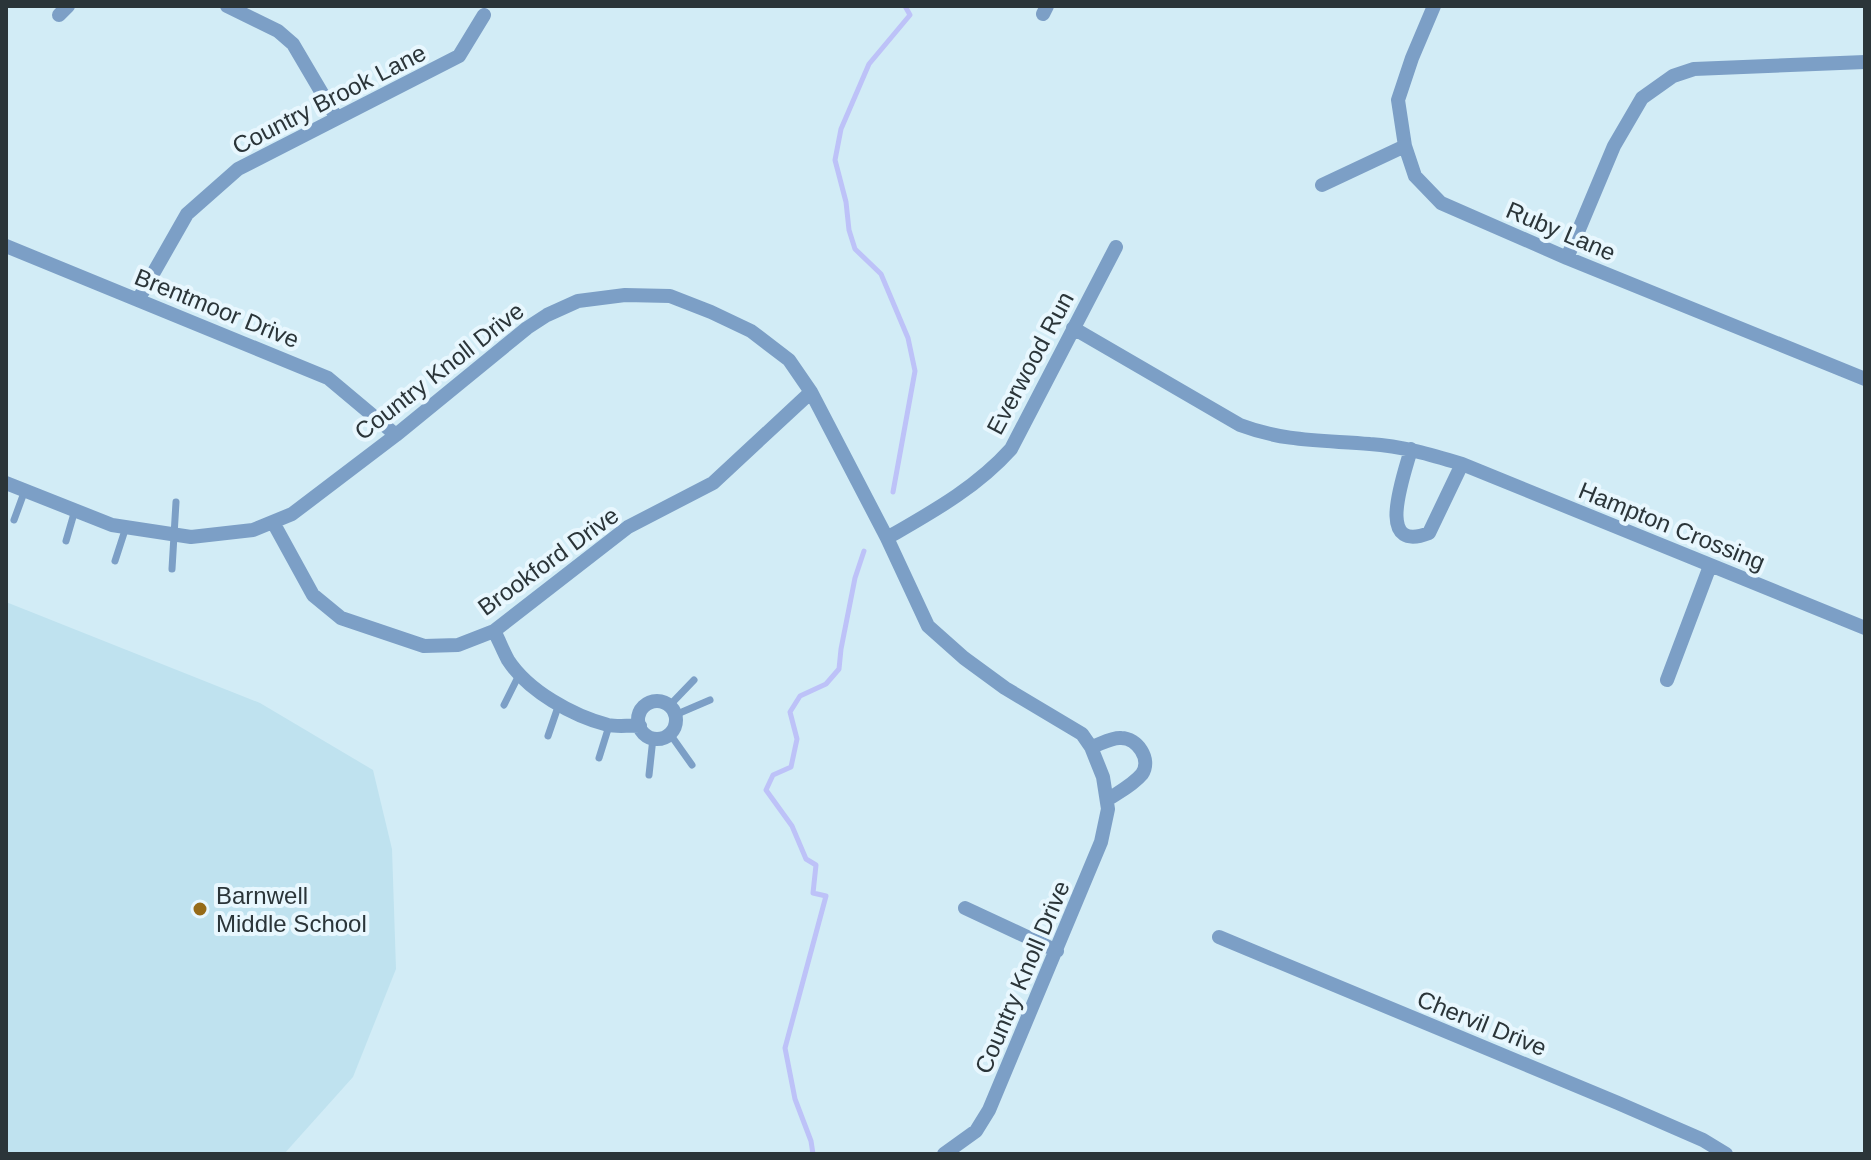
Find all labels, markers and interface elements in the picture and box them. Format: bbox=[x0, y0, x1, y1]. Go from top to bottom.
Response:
street label: Country Brook Lane bbox=[228, 39, 430, 159]
street label: Ruby Lane bbox=[1502, 196, 1620, 266]
street label: Brentmoor Drive bbox=[131, 263, 303, 353]
street label: Everwood Run bbox=[981, 287, 1079, 439]
street label: Country Knoll Drive bbox=[349, 297, 529, 445]
street label: Hampton Crossing bbox=[1575, 476, 1769, 576]
street label: Brookford Drive bbox=[473, 501, 623, 621]
street label: Country Knoll Drive bbox=[969, 877, 1075, 1077]
place label: Barnwell Middle School bbox=[216, 882, 367, 937]
marker: Barnwell Middle School bbox=[191, 900, 209, 918]
street label: Chervil Drive bbox=[1413, 985, 1551, 1061]

